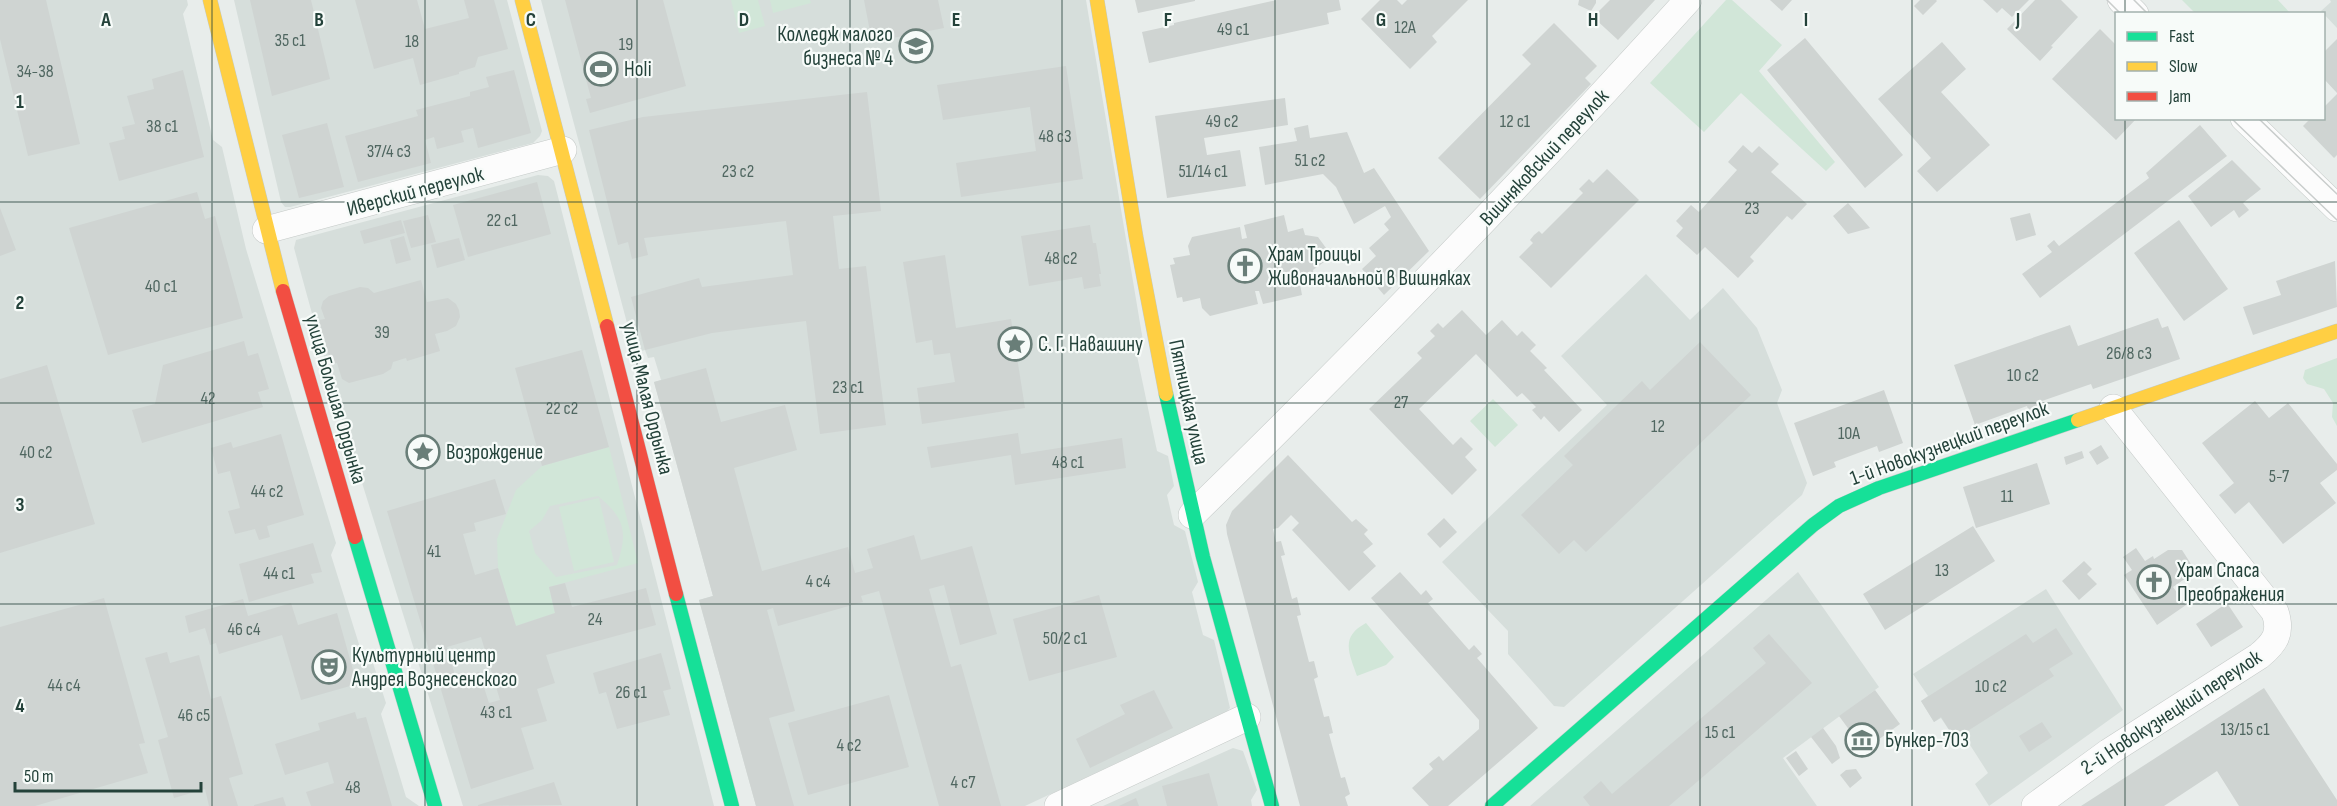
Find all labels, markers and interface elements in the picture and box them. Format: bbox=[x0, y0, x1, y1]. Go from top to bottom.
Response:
text: A bbox=[100, 8, 111, 32]
text: B bbox=[314, 8, 324, 32]
text: C bbox=[526, 8, 536, 32]
text: D bbox=[739, 8, 749, 32]
text: E bbox=[952, 8, 960, 32]
text: F bbox=[1164, 8, 1172, 32]
text: G bbox=[1376, 8, 1386, 32]
text: H bbox=[1588, 8, 1598, 32]
text: I bbox=[1804, 8, 1808, 32]
text: J bbox=[2015, 8, 2020, 32]
legend bbox=[2115, 12, 2325, 120]
house number: 12А bbox=[1394, 17, 1416, 38]
house number: 49 с1 bbox=[1217, 19, 1250, 40]
place label: Колледж малого бизнеса № 4 bbox=[777, 22, 893, 71]
text: Fast bbox=[2169, 26, 2195, 47]
school or university icon: Колледж малого бизнеса № 4 bbox=[898, 28, 934, 64]
house number: 35 с1 bbox=[274, 30, 306, 51]
house number: 18 bbox=[405, 31, 419, 52]
house number: 19 bbox=[619, 34, 633, 55]
sports icon: Holi bbox=[583, 51, 619, 87]
text: Slow bbox=[2169, 56, 2198, 77]
place label: Holi bbox=[624, 57, 652, 82]
house number: 34-38 bbox=[16, 61, 54, 82]
street label: Вишняковский переулок bbox=[1475, 84, 1614, 231]
text: Jam bbox=[2168, 86, 2191, 107]
text: 1 bbox=[16, 90, 24, 114]
house number: 49 c2 bbox=[1205, 111, 1239, 132]
house number: 12 с1 bbox=[1500, 111, 1531, 132]
house number: 38 с1 bbox=[146, 116, 179, 137]
house number: 48 с3 bbox=[1038, 126, 1072, 147]
house number: 37/4 с3 bbox=[367, 141, 411, 162]
house number: 51 с2 bbox=[1294, 150, 1326, 171]
street label: Иверский переулок bbox=[344, 161, 486, 222]
house number: 23 с2 bbox=[722, 161, 754, 182]
house number: 51/14 с1 bbox=[1178, 161, 1228, 182]
house number: 23 bbox=[1745, 198, 1760, 219]
house number: 22 с1 bbox=[486, 210, 518, 231]
place label: Храм Троицы Живоначальной в Вишняках bbox=[1267, 242, 1471, 291]
house number: 48 с2 bbox=[1045, 248, 1077, 269]
church icon: Храм Троицы Живоначальной в Вишняках bbox=[1227, 248, 1263, 284]
house number: 40 с1 bbox=[145, 276, 178, 297]
text: 2 bbox=[16, 291, 24, 315]
street label: улица Большая Ордынка bbox=[299, 312, 372, 487]
street label: улица Малая Ордынка bbox=[616, 319, 679, 477]
house number: 39 bbox=[374, 322, 390, 343]
place icon: С. Г. Навашину bbox=[997, 326, 1033, 362]
place label: С. Г. Навашину bbox=[1038, 332, 1143, 357]
street label: Пятницкая улица bbox=[1163, 337, 1214, 467]
house number: 26/8 с3 bbox=[2106, 343, 2152, 364]
house number: 10 с2 bbox=[2007, 365, 2039, 386]
house number: 23 с1 bbox=[832, 377, 864, 398]
house number: 42 bbox=[200, 388, 216, 409]
house number: 27 bbox=[1394, 392, 1409, 413]
street label: 1-й Новокузнецкий переулок bbox=[1847, 396, 2052, 491]
house number: 22 с2 bbox=[546, 398, 578, 419]
house number: 12 bbox=[1651, 416, 1665, 437]
house number: 10А bbox=[1838, 423, 1860, 444]
place icon: Возрождение bbox=[405, 434, 441, 470]
place label: Возрождение bbox=[446, 440, 543, 465]
house number: 40 с2 bbox=[19, 442, 53, 463]
house number: 48 с1 bbox=[1052, 452, 1085, 473]
house number: 5-7 bbox=[2269, 466, 2290, 487]
house number: 44 с2 bbox=[251, 481, 283, 502]
house number: 11 bbox=[2001, 486, 2014, 507]
text: 3 bbox=[16, 493, 25, 517]
house number: 41 bbox=[427, 541, 442, 562]
place label: Храм Спаса Преображения bbox=[2176, 558, 2284, 607]
house number: 13 bbox=[1935, 560, 1949, 581]
house number: 44 с1 bbox=[263, 563, 295, 584]
church icon: Храм Спаса Преображения bbox=[2136, 564, 2172, 600]
house number: 4 с4 bbox=[805, 571, 831, 592]
house number: 24 bbox=[588, 609, 603, 630]
house number: 46 с4 bbox=[227, 619, 261, 640]
house number: 50/2 с1 bbox=[1043, 628, 1088, 649]
place label: Культурный центр Андрея Вознесенского bbox=[351, 643, 517, 692]
street label: 2-й Новокузнецкий переулок bbox=[2076, 645, 2266, 780]
theatre icon: Культурный центр Андрея Вознесенского bbox=[311, 649, 347, 685]
house number: 44 с4 bbox=[48, 675, 81, 696]
house number: 10 с2 bbox=[1975, 676, 2007, 697]
house number: 26 с1 bbox=[615, 682, 648, 703]
text: 4 bbox=[15, 694, 25, 718]
house number: 43 с1 bbox=[480, 702, 512, 723]
house number: 46 с5 bbox=[178, 705, 210, 726]
house number: 13/15 с1 bbox=[2221, 719, 2270, 740]
house number: 15 с1 bbox=[1705, 722, 1736, 743]
museum icon: Бункер-703 bbox=[1844, 722, 1880, 758]
place label: Бункер-703 bbox=[1885, 728, 1969, 753]
house number: 4 с2 bbox=[836, 735, 862, 756]
scale bar bbox=[15, 755, 201, 793]
text: 50 m bbox=[24, 766, 54, 787]
house number: 4 с7 bbox=[951, 772, 976, 793]
house number: 48 bbox=[345, 777, 361, 798]

